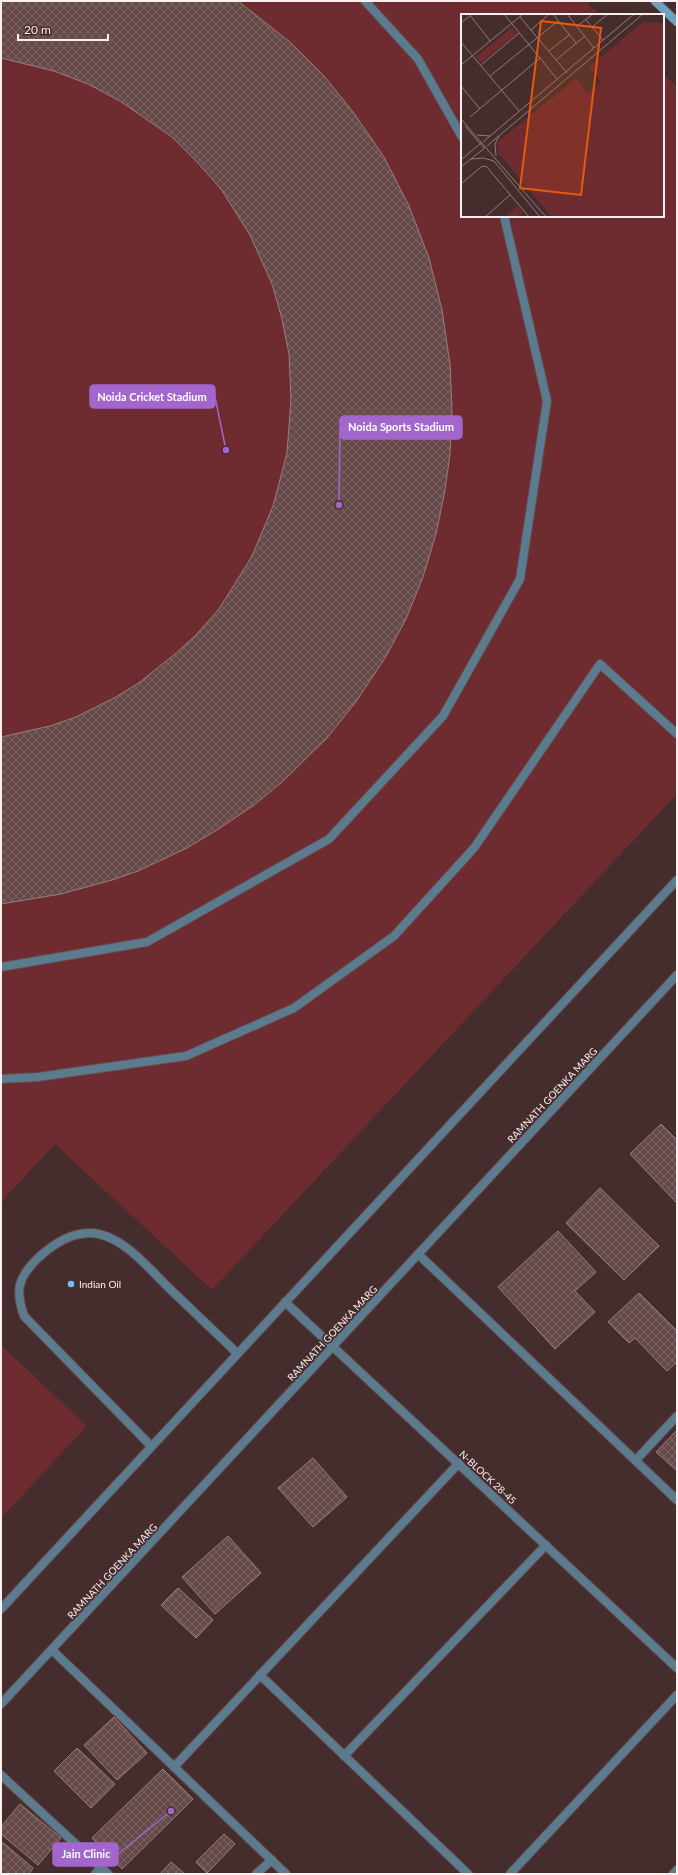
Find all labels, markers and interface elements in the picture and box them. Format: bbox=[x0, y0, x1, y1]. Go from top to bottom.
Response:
inset map bbox=[461, 14, 664, 217]
scale bar bbox=[18, 16, 108, 42]
text: 20 m bbox=[24, 22, 51, 37]
callout: Noida Cricket Stadium bbox=[90, 385, 215, 408]
text: Noida Cricket Stadium bbox=[97, 390, 207, 403]
callout: Noida Sports Stadium bbox=[340, 416, 462, 439]
text: Noida Sports Stadium bbox=[348, 420, 454, 433]
street label: RAMNATH GOENKA MARG bbox=[505, 1045, 599, 1145]
place label: Indian Oil bbox=[79, 1278, 121, 1290]
marker: Indian Oil bbox=[66, 1279, 76, 1289]
street label: RAMNATH GOENKA MARG bbox=[285, 1283, 379, 1383]
street label: N-BLOCK 28-45 bbox=[457, 1448, 519, 1507]
street label: RAMNATH GOENKA MARG bbox=[65, 1521, 159, 1621]
callout: Jain Clinic bbox=[53, 1843, 118, 1866]
text: Jain Clinic bbox=[62, 1847, 111, 1860]

